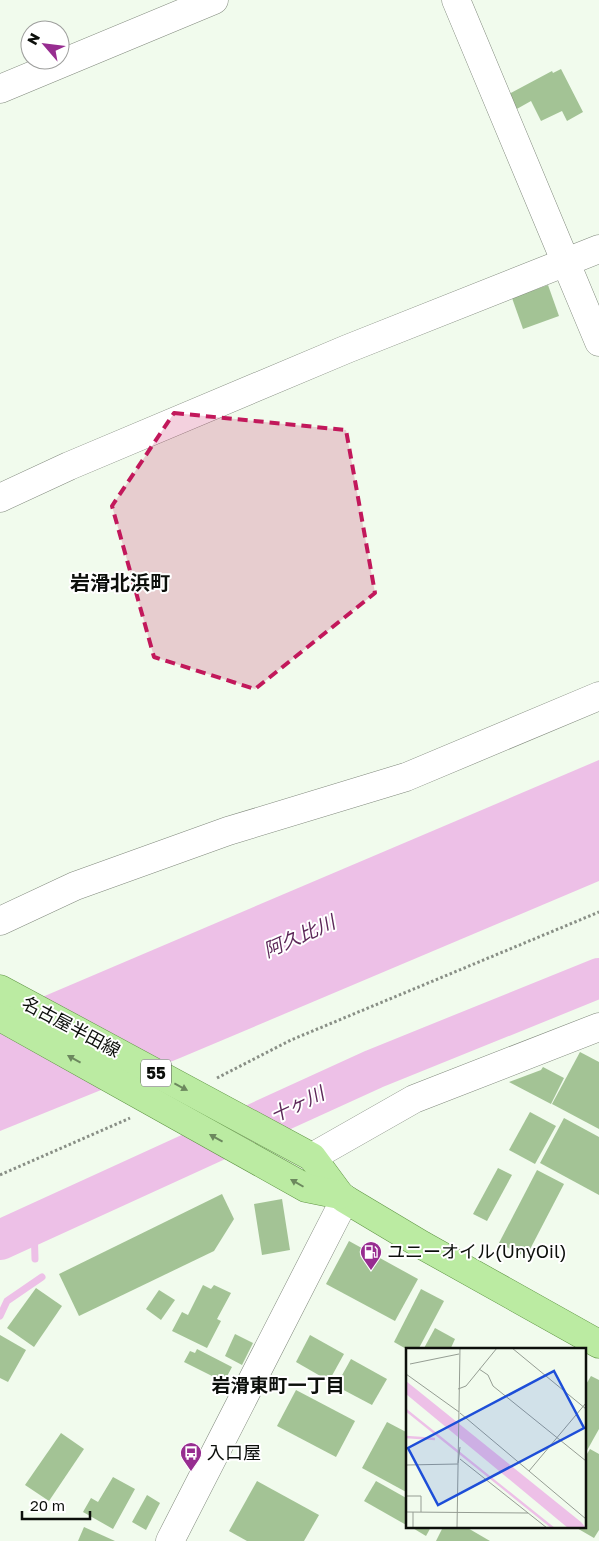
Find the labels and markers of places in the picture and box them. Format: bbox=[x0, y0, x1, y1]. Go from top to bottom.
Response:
fuel station icon: ユニーオイル(UnyOil) bbox=[359, 1240, 383, 1271]
place label: ユニーオイル(UnyOil) bbox=[387, 1240, 567, 1262]
bus stop icon: 入口屋 bbox=[179, 1441, 203, 1472]
place label: 入口屋 bbox=[207, 1441, 261, 1463]

